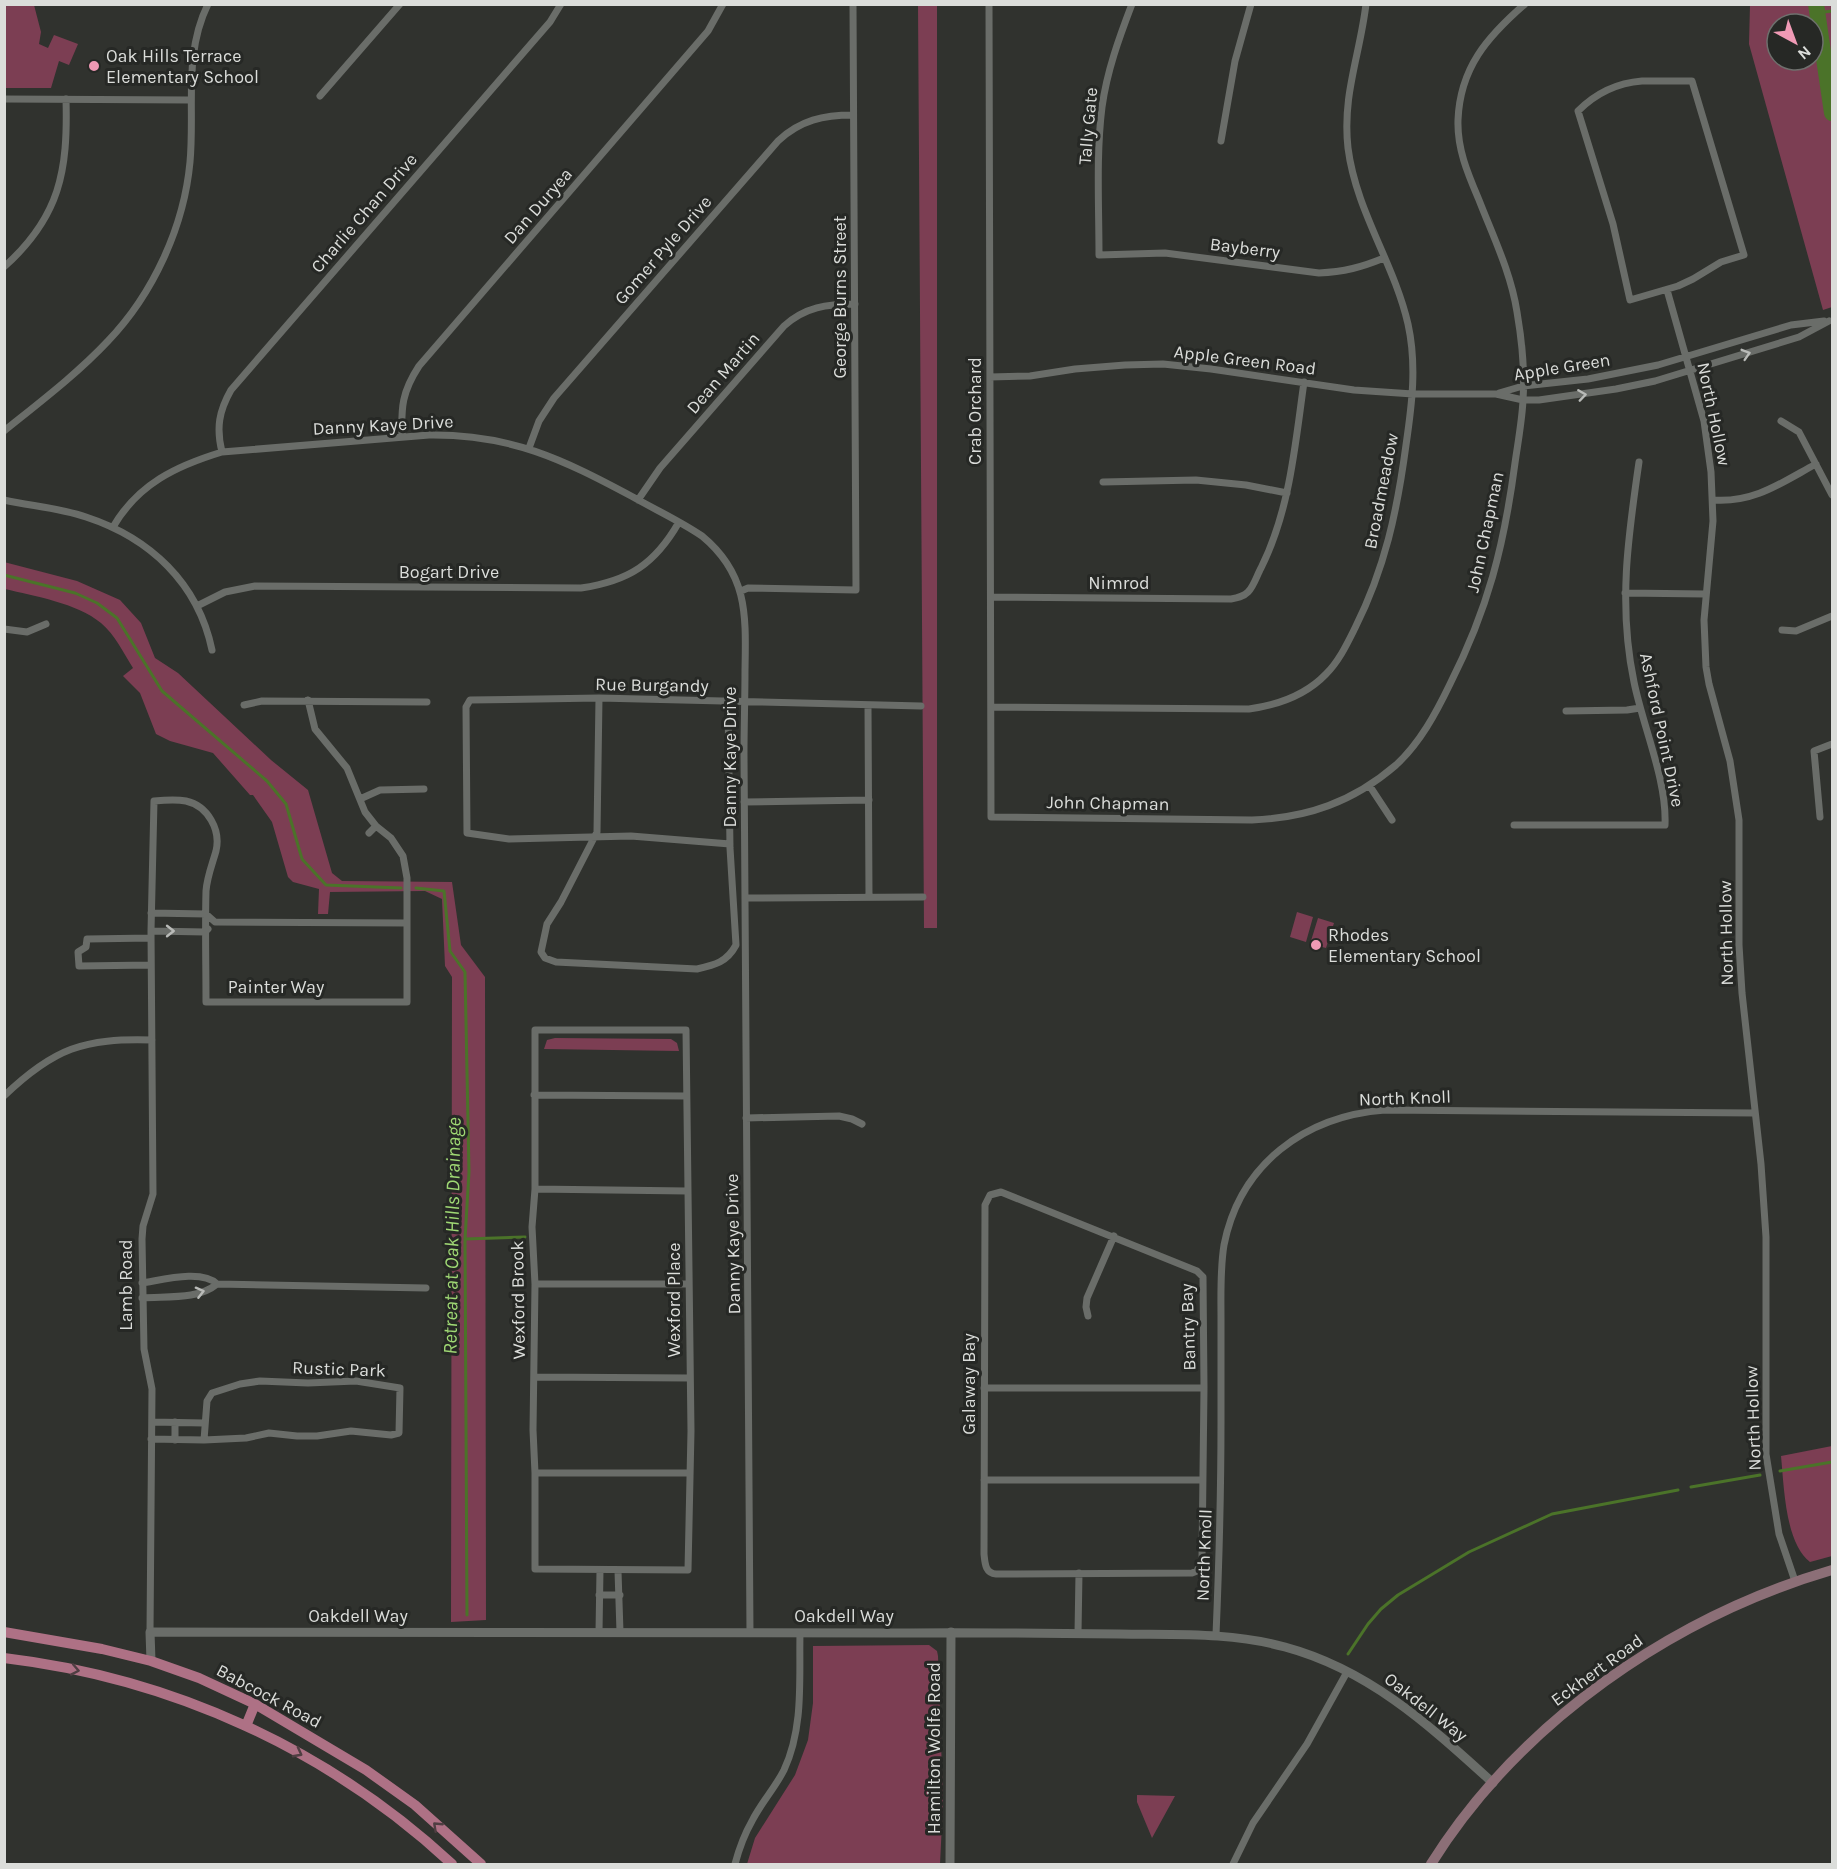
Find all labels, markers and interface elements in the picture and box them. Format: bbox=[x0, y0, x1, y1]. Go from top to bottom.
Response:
north arrow bbox=[1765, 12, 1825, 72]
text: N bbox=[1794, 42, 1815, 64]
place label: Oak Hills Terrace Elementary School bbox=[106, 45, 259, 88]
marker: Oak Hills Terrace Elementary School bbox=[87, 59, 101, 73]
street label: Tally Gate bbox=[1074, 86, 1102, 166]
street label: Charlie Chan Drive bbox=[306, 149, 422, 277]
street label: Dan Duryea bbox=[499, 163, 577, 249]
street label: Gomer Pyle Drive bbox=[610, 191, 716, 309]
street label: George Burns Street bbox=[829, 215, 851, 379]
street label: Bayberry bbox=[1209, 233, 1282, 263]
street label: Dean Martin bbox=[682, 328, 764, 418]
street label: Apple Green Road bbox=[1173, 340, 1317, 380]
one-way arrow bbox=[1740, 348, 1751, 361]
street label: Apple Green bbox=[1512, 349, 1612, 385]
street label: Crab Orchard bbox=[964, 357, 986, 465]
street label: North Hollow bbox=[1692, 360, 1736, 468]
one-way arrow bbox=[1577, 389, 1586, 401]
street label: Danny Kaye Drive bbox=[312, 410, 454, 440]
street label: Broadmeadow bbox=[1359, 431, 1403, 551]
street label: John Chapman bbox=[1461, 470, 1509, 594]
street label: Bogart Drive bbox=[399, 561, 499, 583]
street label: Nimrod bbox=[1088, 572, 1150, 594]
street label: Ashford Point Drive bbox=[1635, 651, 1689, 809]
street label: Rue Burgandy bbox=[595, 673, 710, 697]
street label: Danny Kaye Drive bbox=[719, 687, 741, 827]
street label: John Chapman bbox=[1046, 791, 1170, 815]
street label: North Hollow bbox=[1714, 880, 1738, 986]
place label: Rhodes Elementary School bbox=[1328, 924, 1481, 967]
one-way arrow bbox=[166, 925, 175, 937]
marker: Rhodes Elementary School bbox=[1309, 938, 1323, 952]
street label: Painter Way bbox=[228, 976, 325, 998]
street label: North Knoll bbox=[1359, 1085, 1451, 1111]
water label: Retreat at Oak Hills Drainage bbox=[438, 1117, 466, 1355]
street label: Danny Kaye Drive bbox=[721, 1173, 745, 1315]
street label: Lamb Road bbox=[115, 1239, 137, 1331]
street label: Wexford Brook bbox=[506, 1240, 530, 1360]
street label: Wexford Place bbox=[663, 1243, 685, 1357]
street label: Bantry Bay bbox=[1175, 1282, 1201, 1371]
one-way arrow bbox=[195, 1287, 205, 1300]
street label: Galaway Bay bbox=[958, 1333, 980, 1435]
street label: Rustic Park bbox=[292, 1356, 386, 1382]
street label: North Hollow bbox=[1740, 1365, 1766, 1471]
street label: North Knoll bbox=[1191, 1509, 1217, 1601]
street label: Oakdell Way bbox=[308, 1605, 408, 1627]
street label: Oakdell Way bbox=[794, 1605, 894, 1627]
street label: Eckhert Road bbox=[1547, 1629, 1647, 1711]
street label: Babcock Road bbox=[213, 1659, 325, 1733]
street label: Hamilton Wolfe Road bbox=[923, 1662, 945, 1834]
one-way arrow bbox=[70, 1663, 80, 1676]
street label: Oakdell Way bbox=[1380, 1668, 1473, 1747]
one-way arrow bbox=[292, 1745, 303, 1757]
one-way arrow bbox=[433, 1822, 444, 1833]

